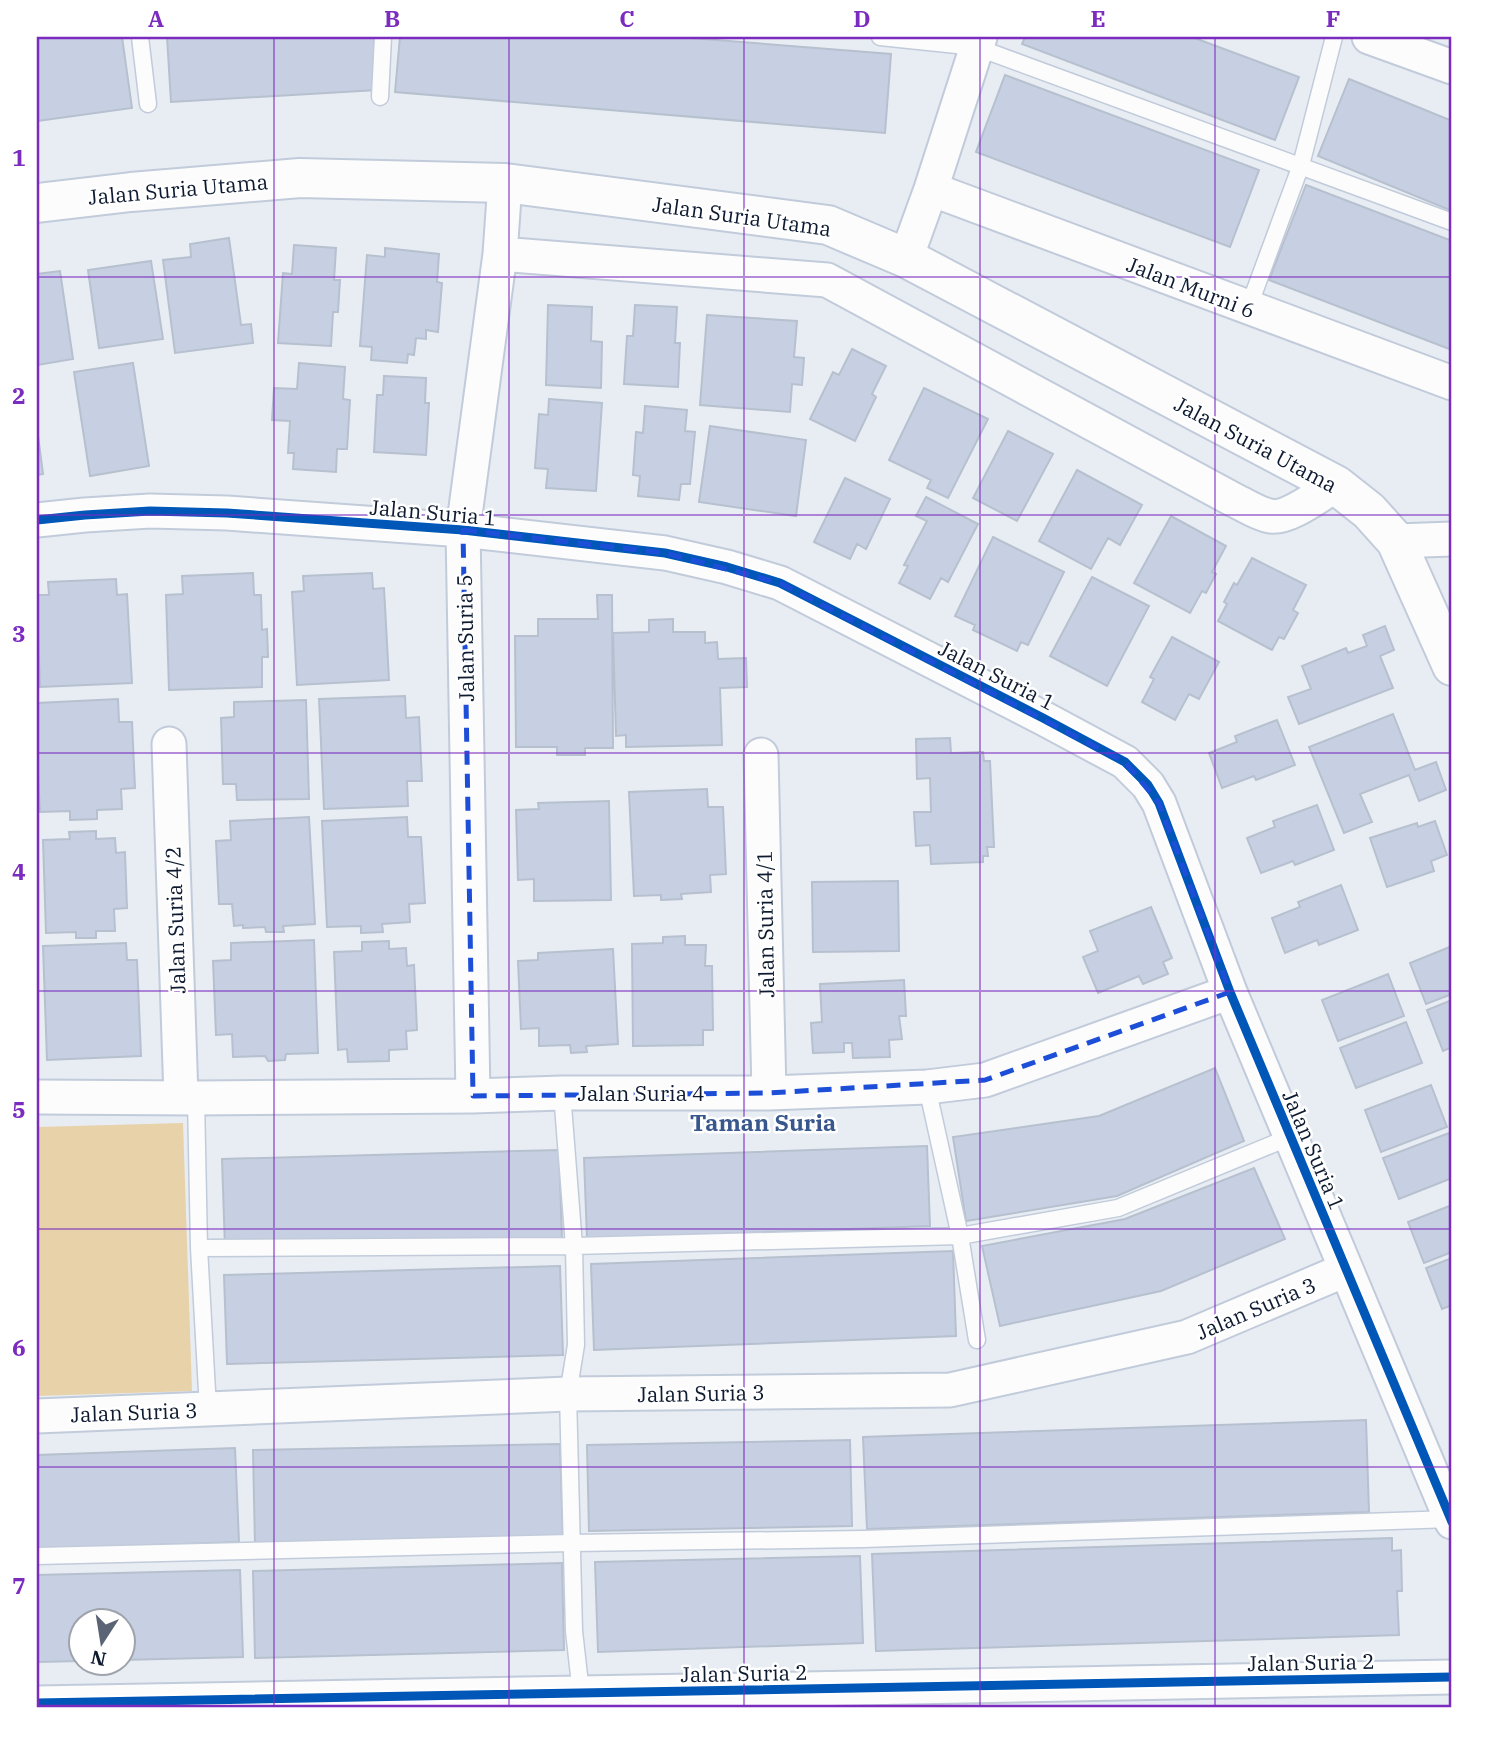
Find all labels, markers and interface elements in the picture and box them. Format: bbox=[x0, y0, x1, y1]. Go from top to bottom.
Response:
text: A bbox=[148, 3, 164, 33]
text: B bbox=[384, 3, 400, 33]
text: C bbox=[619, 3, 635, 33]
text: D bbox=[853, 3, 871, 33]
text: E bbox=[1090, 3, 1106, 33]
text: F bbox=[1326, 3, 1340, 33]
text: 1 bbox=[12, 142, 26, 172]
street label: Jalan Suria Utama bbox=[87, 167, 269, 211]
street label: Jalan Suria Utama bbox=[651, 190, 833, 242]
street label: Jalan Murni 6 bbox=[1123, 250, 1259, 324]
text: 2 bbox=[12, 380, 26, 410]
street label: Jalan Suria Utama bbox=[1170, 389, 1342, 499]
street label: Jalan Suria 1 bbox=[368, 493, 498, 531]
street label: Jalan Suria 5 bbox=[450, 574, 480, 702]
text: 3 bbox=[12, 618, 26, 648]
street label: Jalan Suria 1 bbox=[934, 634, 1060, 716]
street label: Jalan Suria 4/2 bbox=[158, 846, 192, 994]
street label: Jalan Suria 4/1 bbox=[750, 850, 780, 998]
text: 4 bbox=[12, 856, 26, 886]
street label: Jalan Suria 4 bbox=[577, 1079, 705, 1107]
street label: Jalan Suria 1 bbox=[1276, 1086, 1352, 1214]
text: 5 bbox=[12, 1094, 26, 1124]
district label: Taman Suria bbox=[690, 1107, 836, 1137]
street label: Jalan Suria 3 bbox=[1192, 1270, 1320, 1346]
text: 6 bbox=[12, 1332, 26, 1362]
street label: Jalan Suria 3 bbox=[637, 1378, 765, 1408]
street label: Jalan Suria 3 bbox=[70, 1396, 198, 1428]
text: 7 bbox=[12, 1570, 26, 1600]
north arrow bbox=[66, 1608, 136, 1678]
text: N bbox=[89, 1645, 108, 1672]
street label: Jalan Suria 2 bbox=[1247, 1647, 1375, 1677]
street label: Jalan Suria 2 bbox=[680, 1658, 808, 1688]

